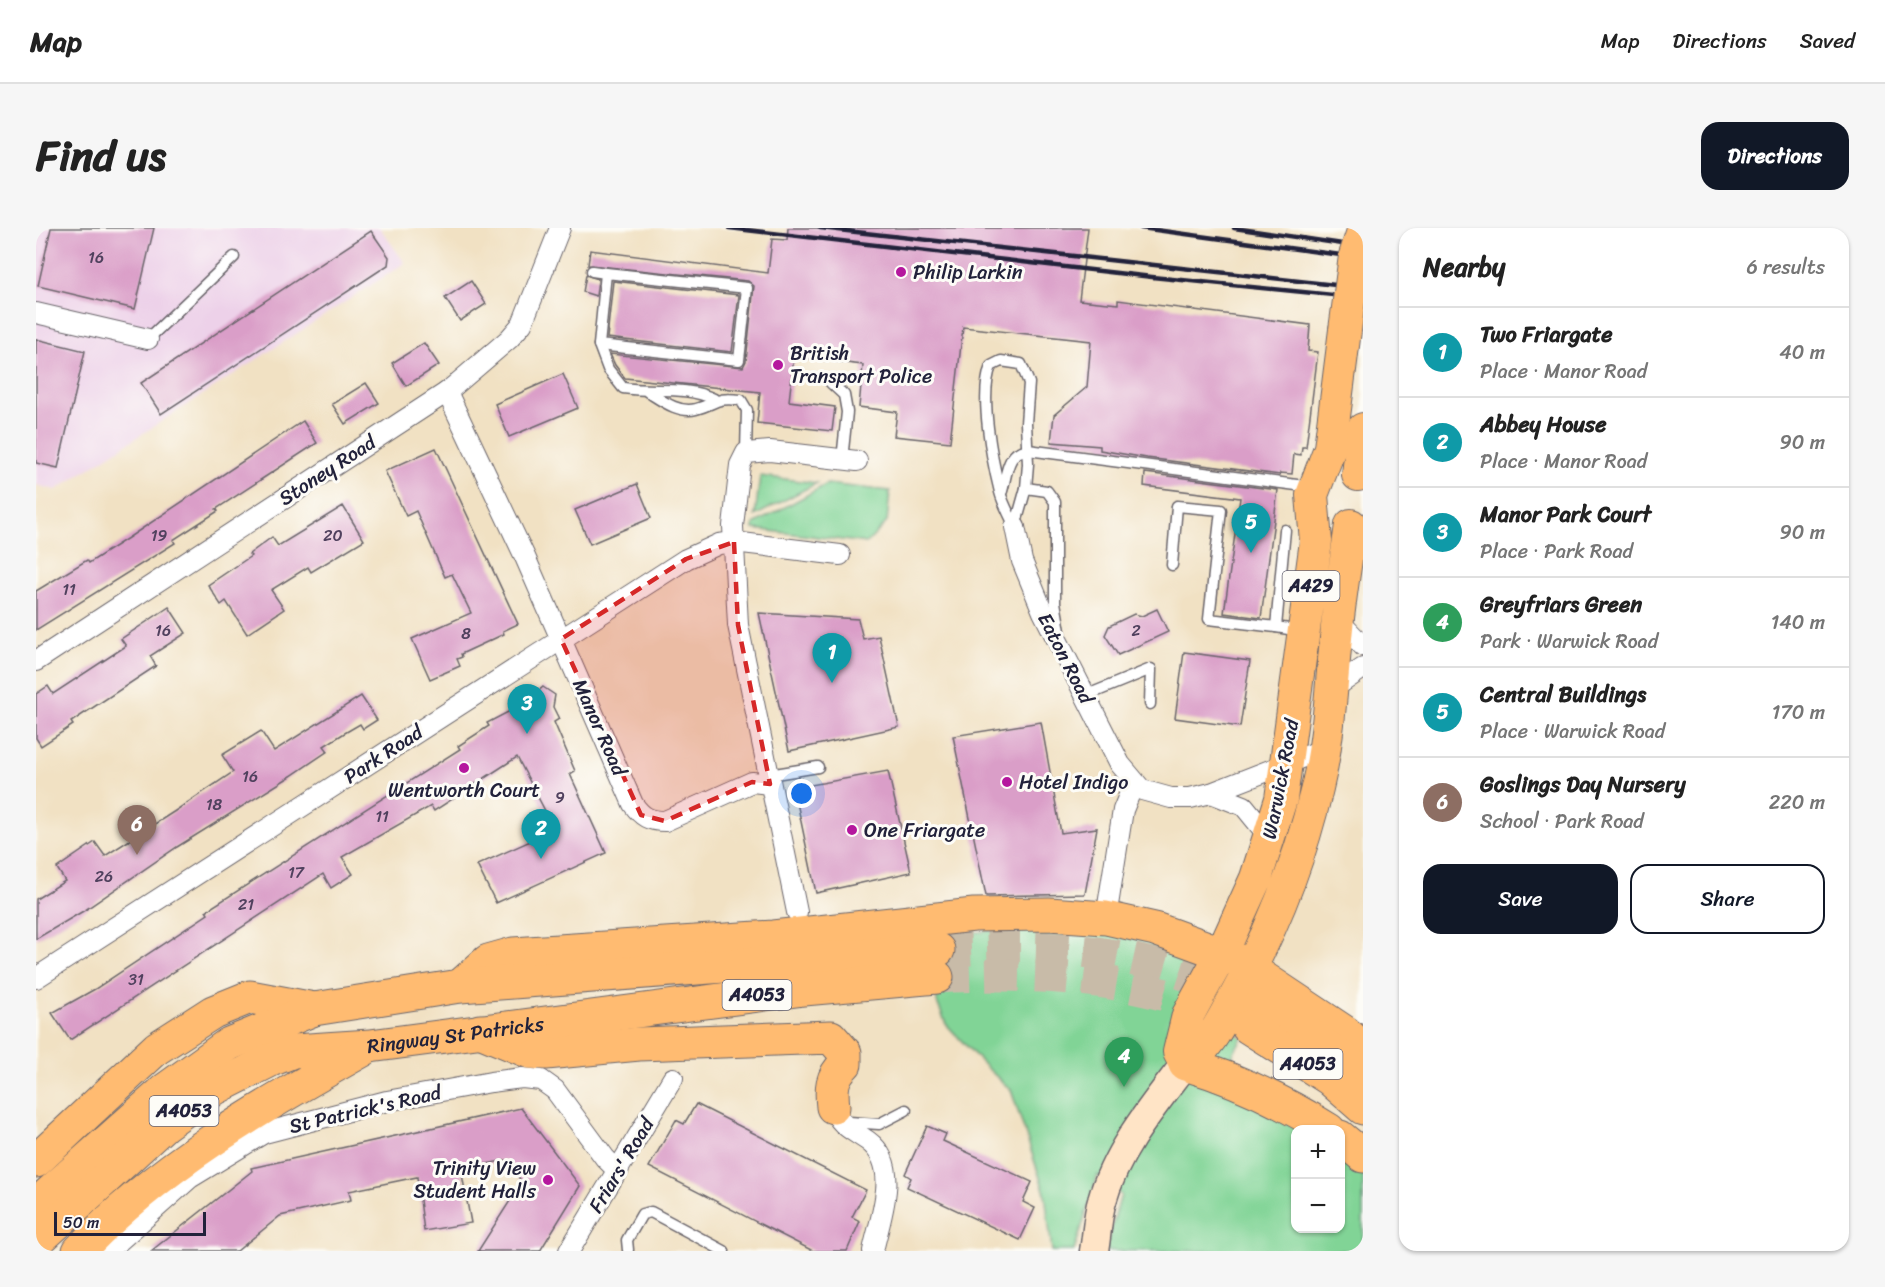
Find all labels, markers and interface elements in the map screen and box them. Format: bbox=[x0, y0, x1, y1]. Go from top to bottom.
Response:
text: Map bbox=[30, 17, 82, 66]
text: Map bbox=[1601, 22, 1639, 60]
text: Directions bbox=[1672, 22, 1767, 60]
text: Saved bbox=[1800, 22, 1855, 60]
text: Find us bbox=[36, 119, 166, 193]
button: Directions bbox=[1701, 122, 1849, 190]
house number: 16 bbox=[88, 243, 104, 272]
text: Nearby bbox=[1423, 244, 1505, 290]
text: 6 results bbox=[1746, 250, 1825, 285]
place label: Philip Larkin bbox=[913, 255, 1023, 290]
marker: Philip Larkin bbox=[894, 265, 908, 279]
text: Two Friargate bbox=[1480, 315, 1613, 354]
text: 1 bbox=[1438, 335, 1447, 370]
text: 40 m bbox=[1779, 335, 1825, 370]
place label: British Transport Police bbox=[790, 336, 932, 394]
text: Place · Manor Road bbox=[1480, 354, 1647, 389]
marker: British Transport Police bbox=[771, 358, 785, 372]
text: Abbey House bbox=[1480, 405, 1607, 444]
street label: Stoney Road bbox=[271, 425, 384, 515]
text: 2 bbox=[1437, 425, 1448, 460]
text: 90 m bbox=[1780, 425, 1825, 460]
text: Place · Manor Road bbox=[1480, 444, 1647, 479]
text: Manor Park Court bbox=[1480, 495, 1651, 534]
pin: 5 bbox=[1232, 504, 1270, 553]
text: 3 bbox=[1437, 515, 1448, 550]
text: 90 m bbox=[1780, 515, 1825, 550]
house number: 19 bbox=[151, 521, 168, 550]
house number: 20 bbox=[323, 521, 343, 550]
text: Place · Park Road bbox=[1480, 534, 1633, 569]
road number: A429 bbox=[1282, 571, 1340, 601]
house number: 11 bbox=[62, 575, 76, 604]
text: Greyfriars Green bbox=[1480, 585, 1642, 624]
text: 4 bbox=[1436, 605, 1449, 640]
text: 140 m bbox=[1771, 605, 1825, 640]
street label: Eaton Road bbox=[1028, 606, 1104, 711]
house number: 16 bbox=[155, 616, 171, 645]
house number: 2 bbox=[1131, 616, 1141, 645]
house number: 8 bbox=[461, 619, 471, 648]
text: Park · Warwick Road bbox=[1480, 624, 1658, 659]
pin: 1 bbox=[812, 634, 852, 683]
street label: Manor Road bbox=[563, 673, 637, 783]
text: Central Buildings bbox=[1480, 675, 1646, 714]
pin: 3 bbox=[508, 684, 546, 734]
text: 5 bbox=[1436, 695, 1449, 730]
text: 170 m bbox=[1772, 695, 1825, 730]
text: Place · Warwick Road bbox=[1480, 714, 1665, 749]
street label: Park Road bbox=[336, 715, 431, 793]
street label: Warwick Road bbox=[1252, 715, 1310, 842]
marker: Wentworth Court bbox=[457, 761, 471, 775]
house number: 16 bbox=[242, 762, 258, 791]
place label: Hotel Indigo bbox=[1019, 765, 1128, 800]
text: Goslings Day Nursery bbox=[1480, 765, 1686, 804]
place label: Wentworth Court bbox=[388, 773, 540, 808]
marker: Hotel Indigo bbox=[1000, 775, 1014, 789]
your location bbox=[787, 779, 816, 808]
house number: 9 bbox=[555, 783, 565, 812]
text: 6 bbox=[1437, 785, 1448, 820]
text: 220 m bbox=[1769, 785, 1825, 820]
house number: 18 bbox=[206, 790, 223, 819]
house number: 11 bbox=[375, 802, 389, 831]
text: School · Park Road bbox=[1480, 804, 1644, 839]
pin: 6 bbox=[118, 806, 156, 855]
pin: 2 bbox=[522, 810, 560, 859]
place label: One Friargate bbox=[864, 813, 985, 848]
marker: One Friargate bbox=[845, 823, 859, 837]
house number: 17 bbox=[288, 858, 305, 887]
house number: 26 bbox=[95, 862, 113, 891]
button: Save bbox=[1423, 864, 1618, 934]
button: Share bbox=[1630, 864, 1825, 934]
house number: 21 bbox=[238, 890, 254, 919]
house number: 31 bbox=[128, 965, 144, 994]
road number: A4053 bbox=[722, 980, 792, 1010]
street label: Ringway St Patricks bbox=[365, 1006, 547, 1064]
pin: 4 bbox=[1104, 1038, 1144, 1087]
road number: A4053 bbox=[1274, 1049, 1342, 1079]
street label: St Patrick's Road bbox=[286, 1075, 446, 1144]
road number: A4053 bbox=[150, 1096, 218, 1126]
street label: Friars' Road bbox=[579, 1109, 665, 1220]
map controls bbox=[1291, 1125, 1345, 1233]
button: + bbox=[1291, 1125, 1345, 1179]
place label: Trinity View Student Halls bbox=[414, 1151, 537, 1209]
marker: Trinity View Student Halls bbox=[541, 1173, 555, 1187]
button: − bbox=[1291, 1179, 1345, 1233]
text: 50 m bbox=[63, 1208, 99, 1237]
scale bar bbox=[54, 1209, 206, 1236]

